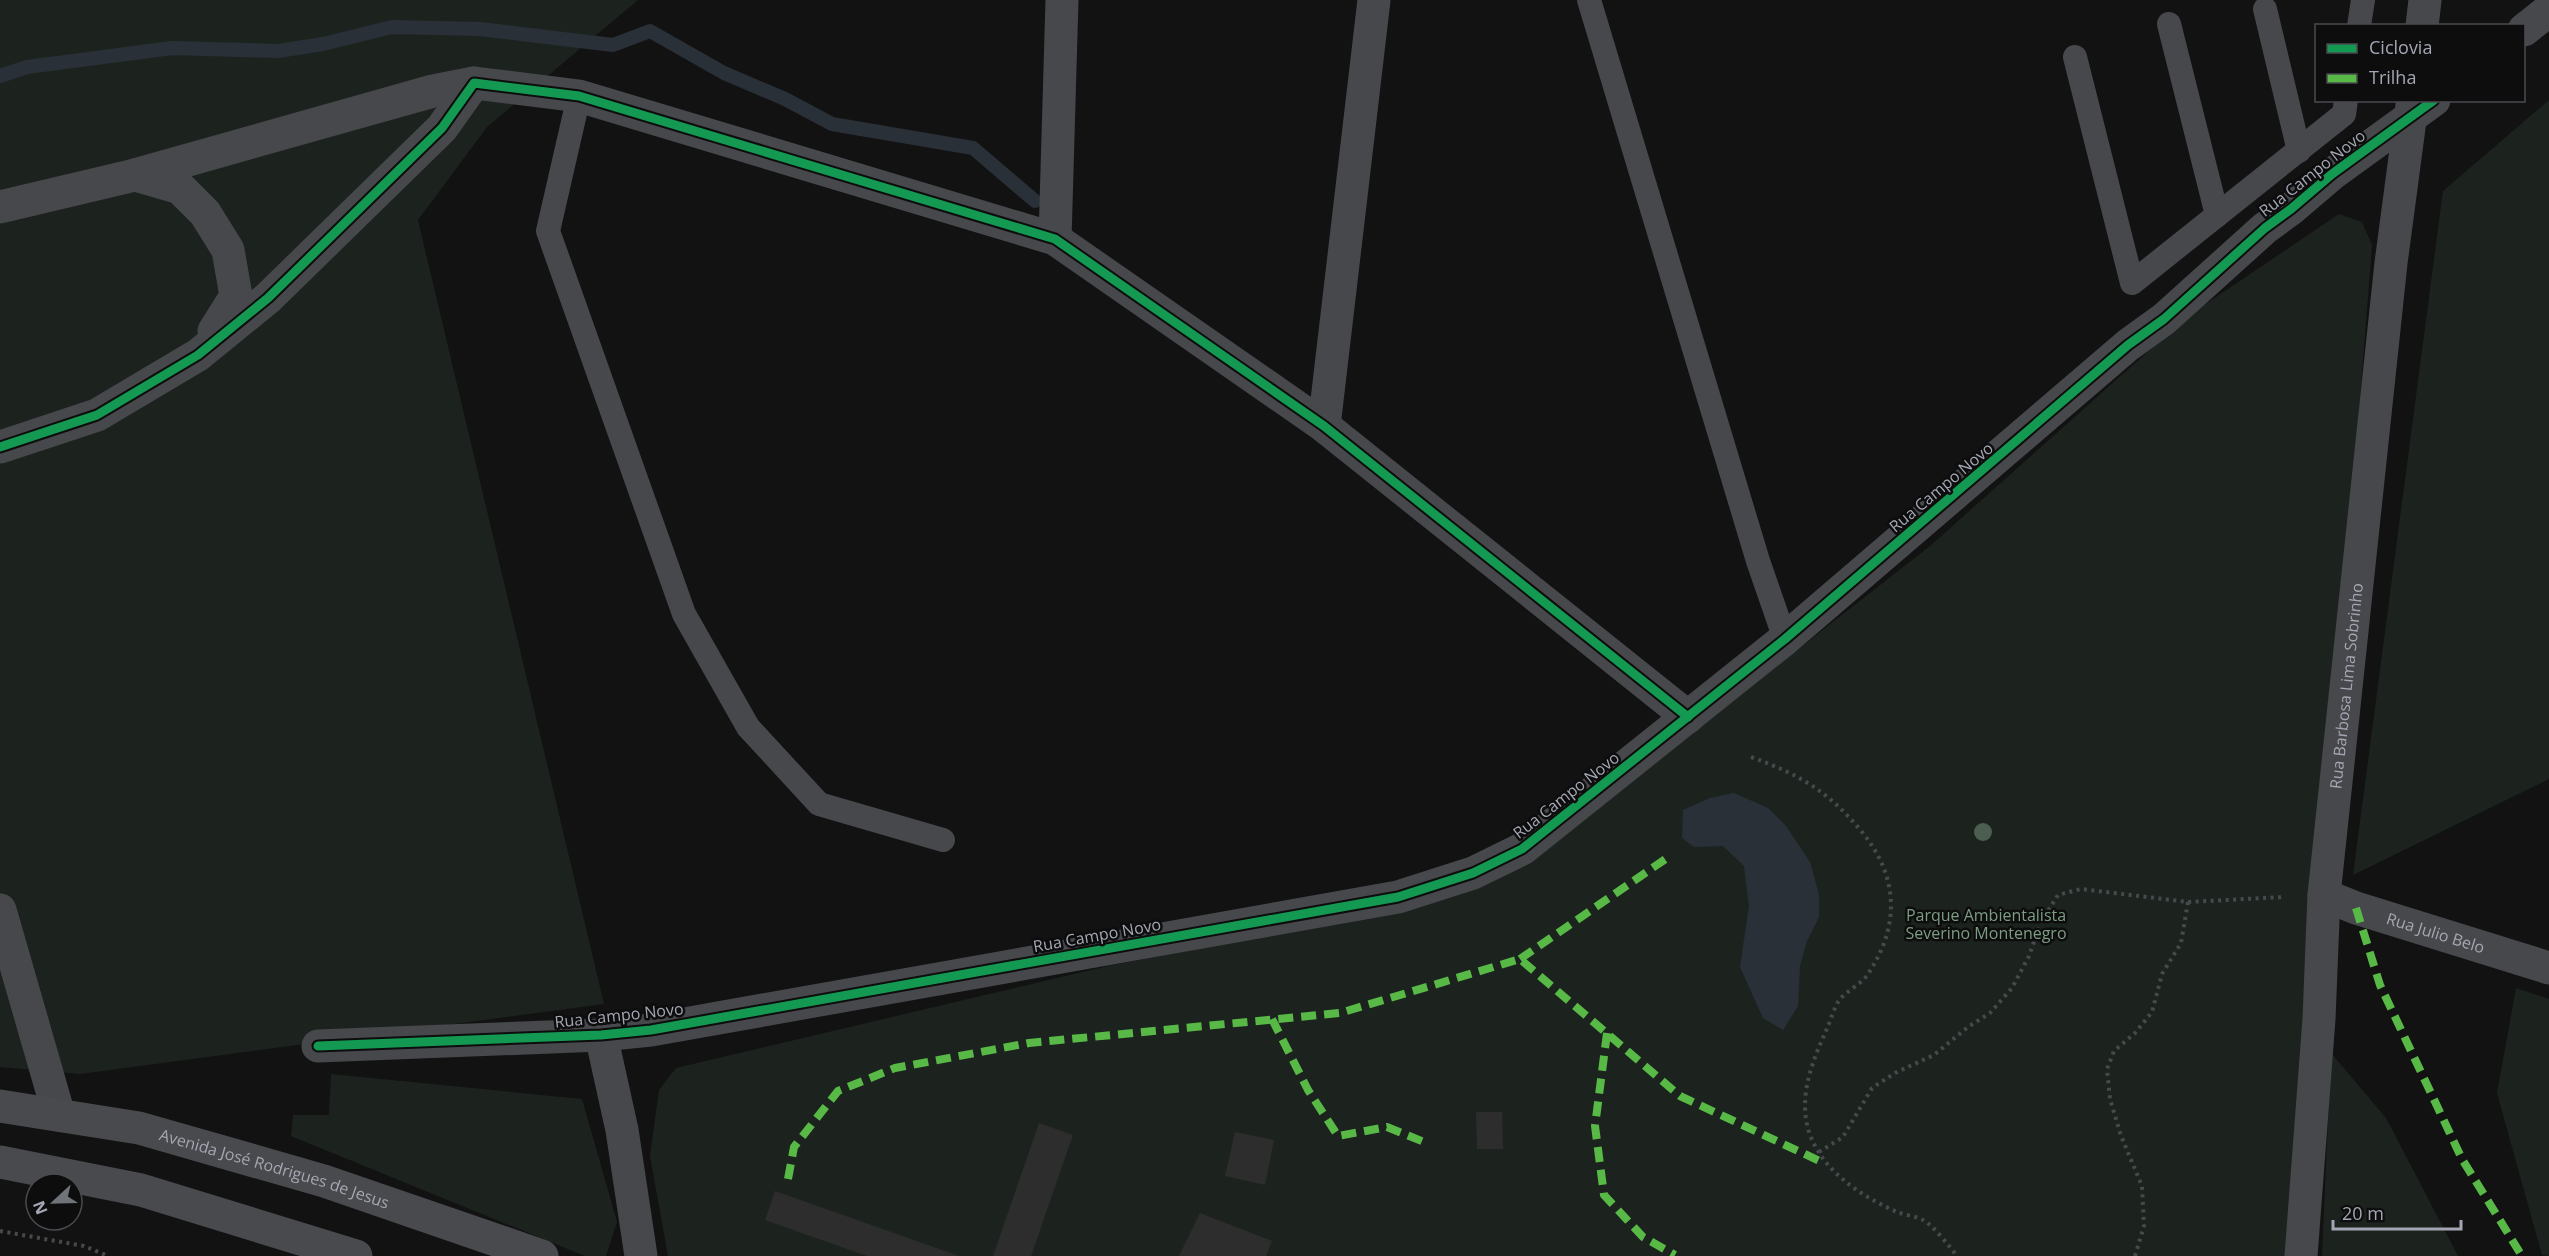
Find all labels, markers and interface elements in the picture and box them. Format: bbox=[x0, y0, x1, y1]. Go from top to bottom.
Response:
legend bbox=[2315, 24, 2525, 102]
text: Ciclovia bbox=[2369, 35, 2432, 59]
text: Trilha bbox=[2369, 65, 2416, 89]
street label: Rua Campo Novo bbox=[2254, 125, 2370, 221]
street label: Rua Campo Novo bbox=[1884, 437, 1998, 537]
street label: Rua Barbosa Lima Sobrinho bbox=[2324, 582, 2368, 790]
street label: Rua Campo Novo bbox=[1508, 747, 1624, 843]
park label: Parque Ambientalista Severino Montenegro bbox=[1905, 904, 2067, 944]
street label: Rua Julio Belo bbox=[2384, 907, 2488, 958]
street label: Rua Campo Novo bbox=[1031, 913, 1163, 957]
street label: Rua Campo Novo bbox=[554, 997, 684, 1033]
street label: Avenida José Rodrigues de Jesus bbox=[157, 1123, 392, 1214]
north arrow bbox=[24, 1172, 84, 1232]
scale bar bbox=[2333, 1193, 2460, 1231]
text: N bbox=[27, 1197, 53, 1218]
text: 20 m bbox=[2342, 1201, 2384, 1225]

